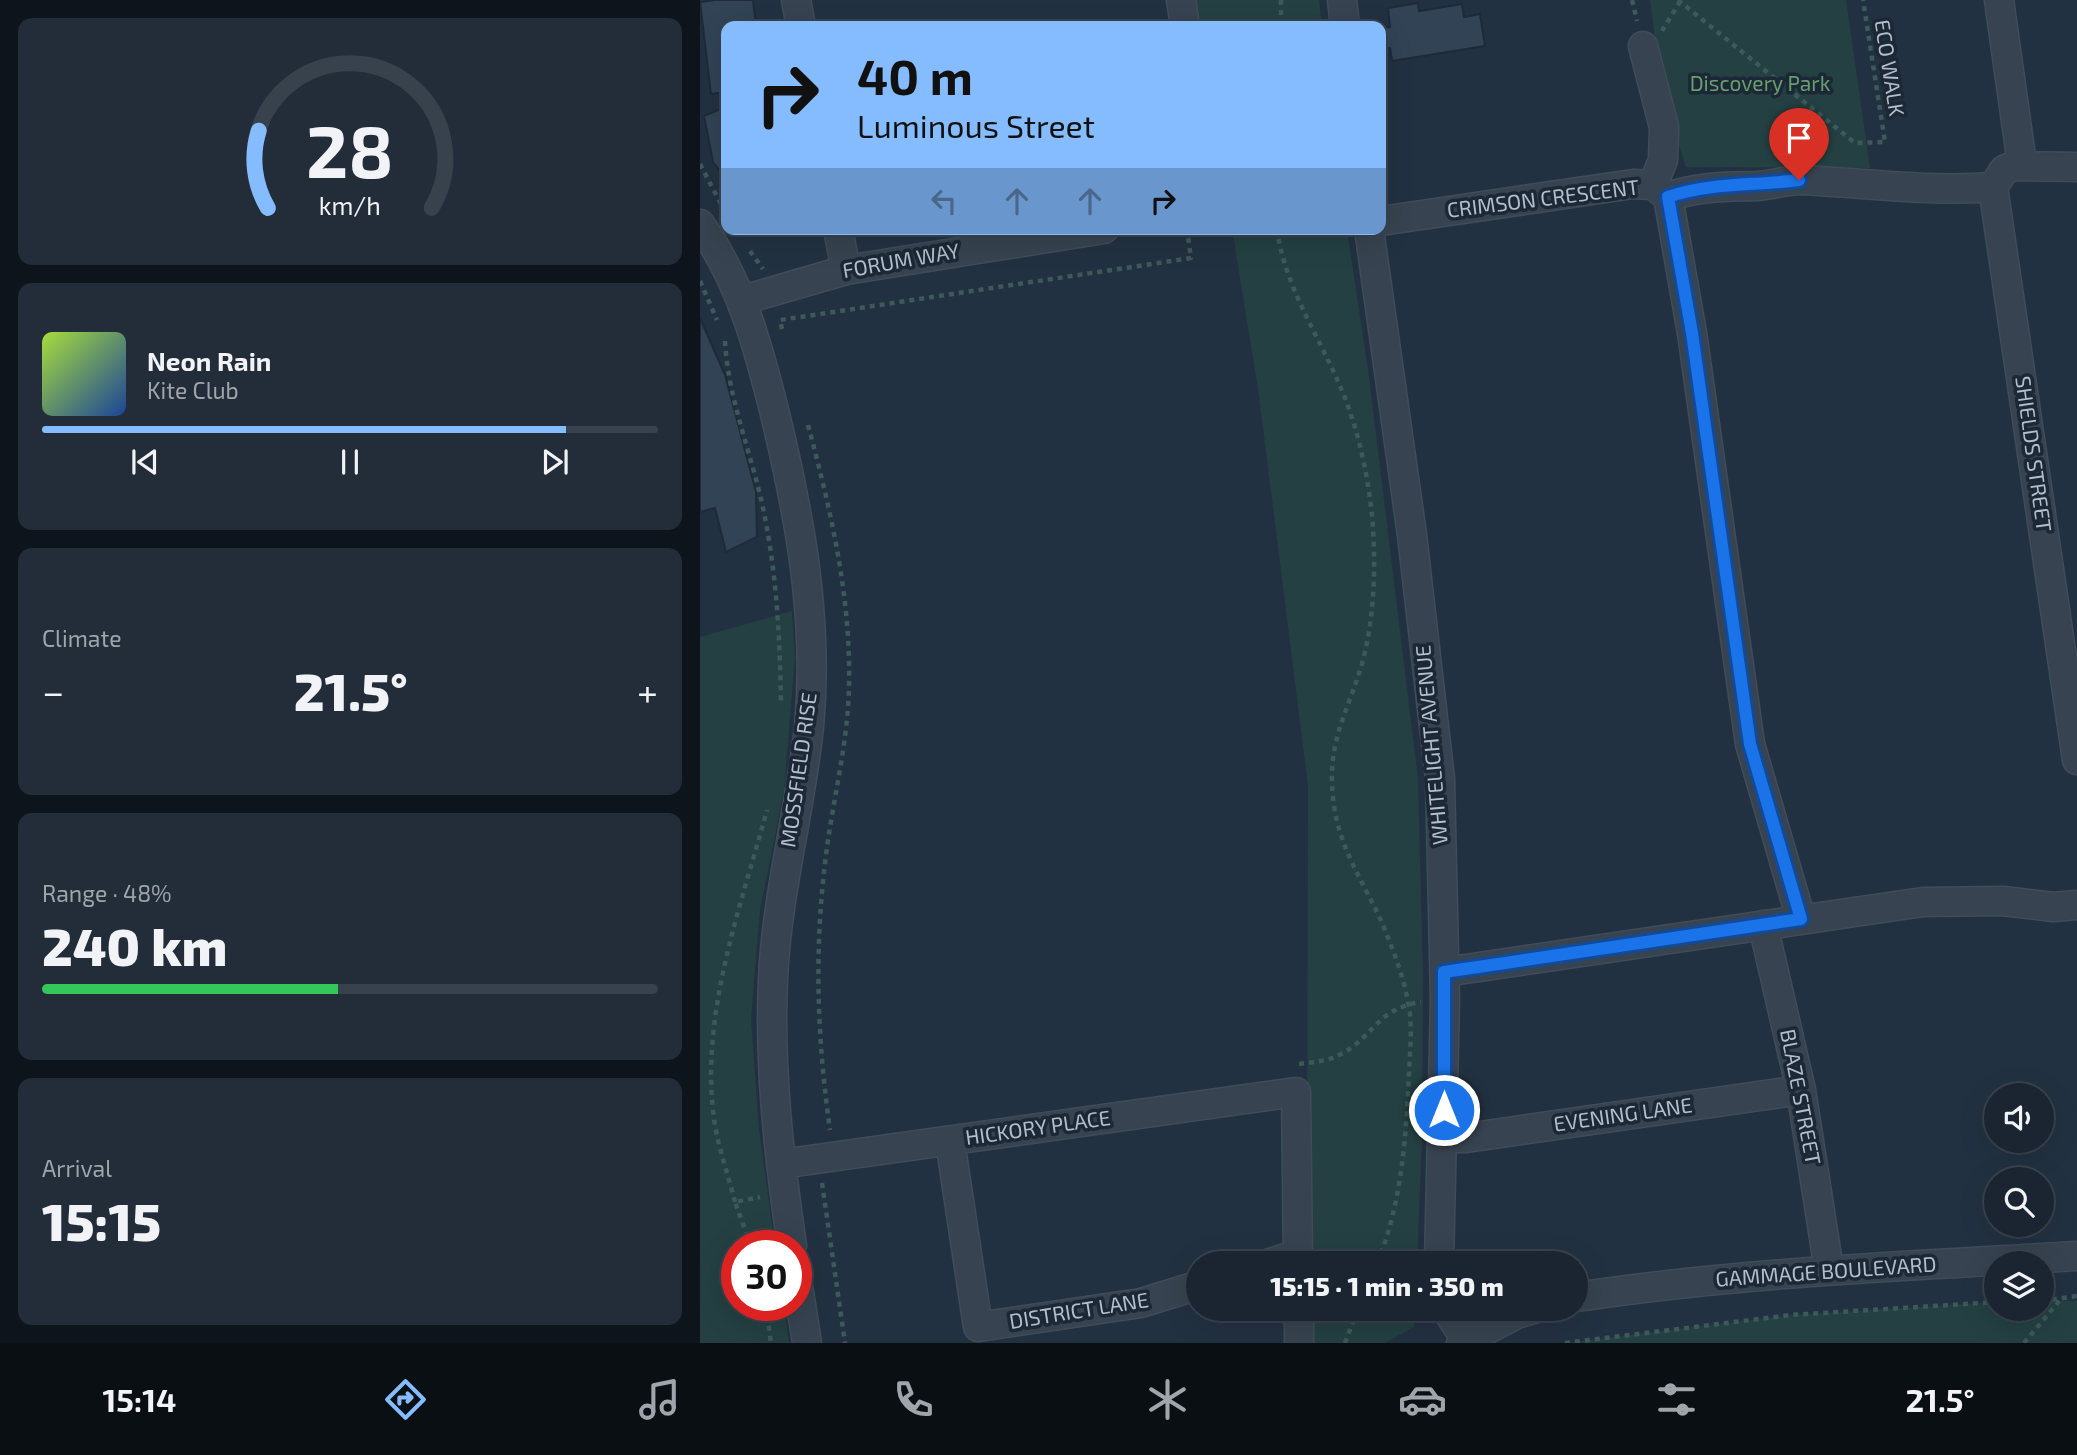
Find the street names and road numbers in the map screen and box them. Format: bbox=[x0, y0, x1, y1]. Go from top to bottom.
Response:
street label: ECO WALK bbox=[1871, 18, 1911, 118]
street label: CRIMSON CRESCENT bbox=[1445, 173, 1640, 222]
street label: FORUM WAY bbox=[840, 237, 961, 282]
street label: SHIELDS STREET bbox=[2011, 374, 2058, 533]
street label: WHITELIGHT AVENUE bbox=[1409, 644, 1452, 846]
street label: MOSSFIELD RISE bbox=[774, 691, 821, 849]
street label: BLAZE STREET bbox=[1776, 1027, 1827, 1167]
street label: EVENING LANE bbox=[1552, 1091, 1694, 1136]
street label: HICKORY PLACE bbox=[964, 1104, 1112, 1149]
street label: GAMMAGE BOULEVARD bbox=[1715, 1250, 1937, 1291]
street label: DISTRICT LANE bbox=[1007, 1286, 1150, 1333]

